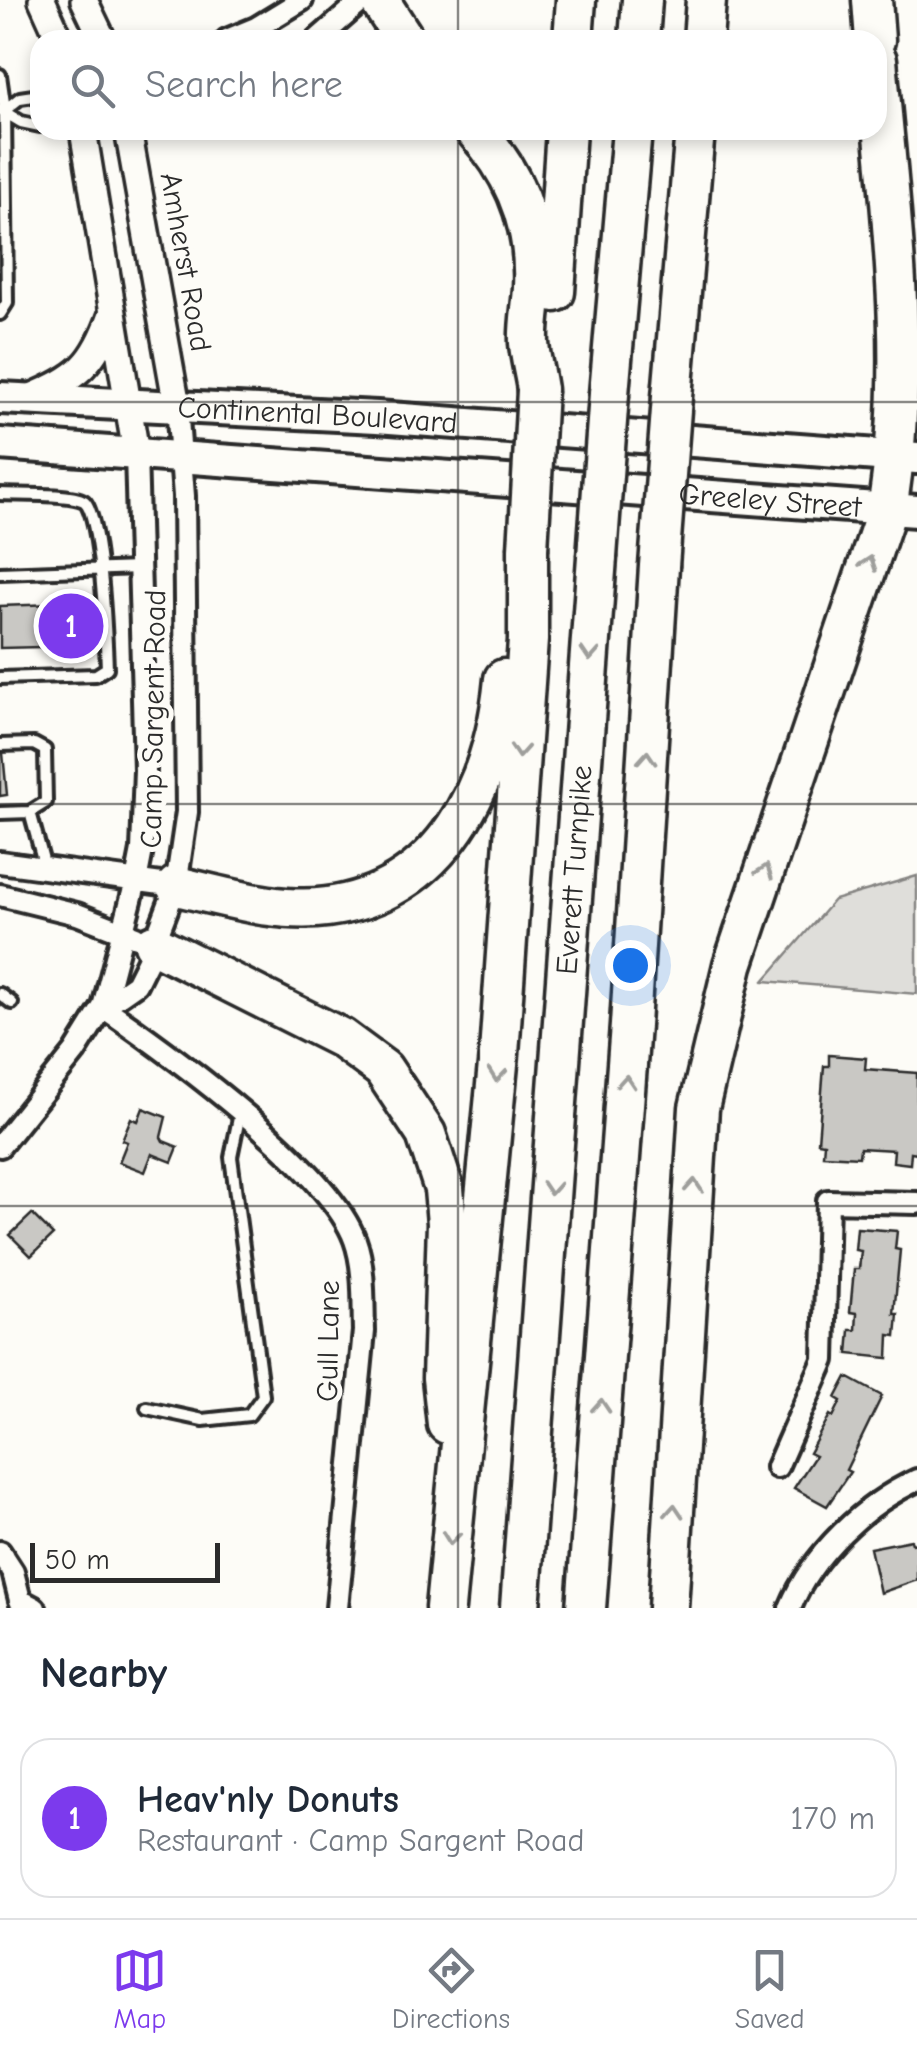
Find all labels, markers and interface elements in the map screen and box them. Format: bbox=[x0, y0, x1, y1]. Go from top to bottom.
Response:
search box bbox=[30, 30, 887, 140]
icon: search bbox=[65, 58, 120, 113]
text: Search here bbox=[145, 63, 343, 107]
street label: Amherst Road bbox=[153, 170, 218, 354]
street label: Continental Boulevard bbox=[177, 390, 459, 441]
street label: Greeley Street bbox=[677, 477, 864, 525]
one-way arrow bbox=[857, 555, 878, 572]
pin: 1 bbox=[38, 588, 104, 664]
street label: Camp Sargent Road bbox=[134, 589, 173, 849]
one-way arrow bbox=[580, 647, 601, 663]
one-way arrow bbox=[509, 744, 530, 760]
one-way arrow bbox=[636, 749, 657, 765]
street label: Everett Turnpike bbox=[549, 764, 600, 976]
one-way arrow bbox=[753, 863, 773, 880]
your location bbox=[605, 940, 656, 991]
one-way arrow bbox=[487, 1068, 508, 1084]
one-way arrow bbox=[614, 1074, 636, 1090]
one-way arrow bbox=[683, 1178, 705, 1194]
one-way arrow bbox=[541, 1180, 562, 1196]
street label: Gull Lane bbox=[310, 1280, 347, 1402]
one-way arrow bbox=[590, 1398, 611, 1414]
one-way arrow bbox=[663, 1502, 684, 1518]
one-way arrow bbox=[441, 1530, 462, 1546]
scale bar bbox=[30, 1538, 220, 1582]
text: 50 m bbox=[45, 1544, 110, 1576]
text: Nearby bbox=[40, 1649, 167, 1698]
text: Heav'nly Donuts bbox=[137, 1778, 399, 1822]
text: 1 bbox=[68, 1800, 81, 1837]
text: 170 m bbox=[791, 1800, 875, 1837]
text: Restaurant · Camp Sargent Road bbox=[137, 1822, 584, 1859]
tab: Map bbox=[112, 1943, 167, 2035]
tab: Directions bbox=[392, 1943, 510, 2035]
tab: Saved bbox=[735, 1943, 805, 2035]

